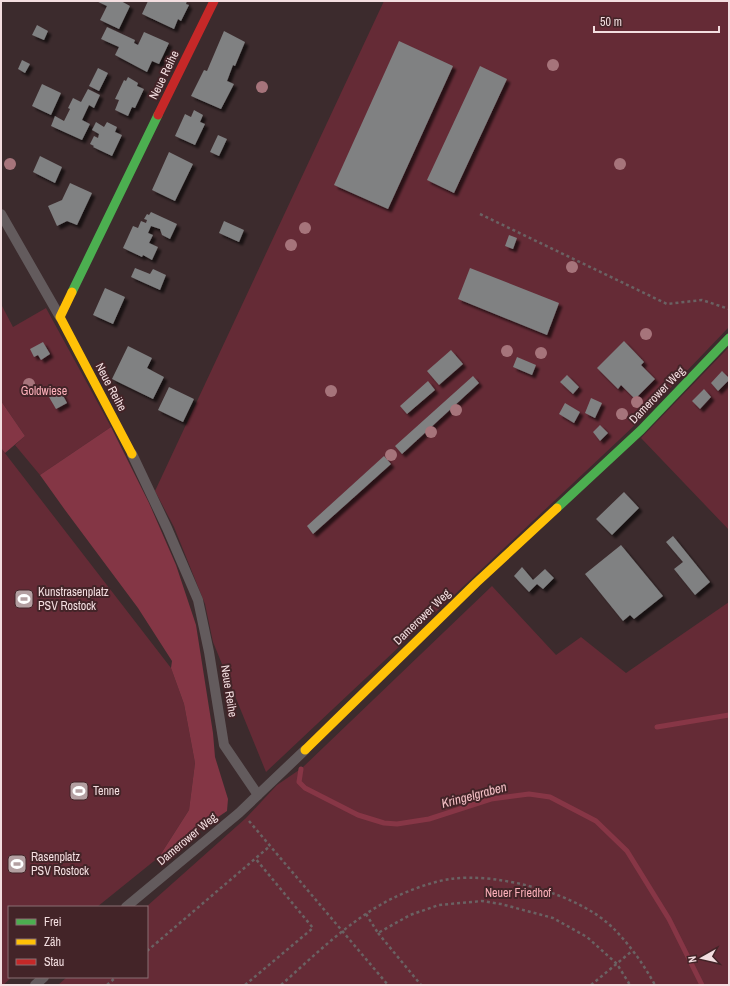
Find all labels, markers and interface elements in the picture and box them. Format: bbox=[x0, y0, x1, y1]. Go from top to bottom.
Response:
scale bar bbox=[594, 8, 719, 34]
text: 50 m bbox=[600, 14, 622, 30]
street label: Neue Reihe bbox=[145, 48, 183, 102]
street label: Neue Reihe bbox=[92, 360, 130, 414]
street label: Damerower Weg bbox=[626, 363, 689, 427]
park label: Goldwiese bbox=[21, 383, 67, 399]
place label: Kunstrasenplatz PSV Rostock bbox=[38, 584, 109, 614]
street label: Damerower Weg bbox=[390, 585, 454, 648]
sports icon: Kunstrasenplatz PSV Rostock bbox=[13, 588, 35, 610]
street label: Neue Reihe bbox=[217, 664, 241, 718]
water label: Kringelgraben bbox=[439, 778, 509, 812]
sports icon: Tenne bbox=[68, 780, 90, 802]
place label: Tenne bbox=[93, 783, 120, 799]
street label: Damerower Weg bbox=[154, 809, 221, 869]
place label: Rasenplatz PSV Rostock bbox=[31, 849, 89, 879]
sports icon: Rasenplatz PSV Rostock bbox=[6, 853, 28, 875]
park label: Neuer Friedhof bbox=[485, 885, 551, 901]
legend bbox=[8, 906, 148, 978]
text: Frei bbox=[44, 914, 62, 930]
text: Zäh bbox=[44, 934, 61, 950]
north arrow bbox=[682, 938, 722, 978]
text: Stau bbox=[44, 954, 64, 970]
text: N bbox=[685, 955, 699, 964]

